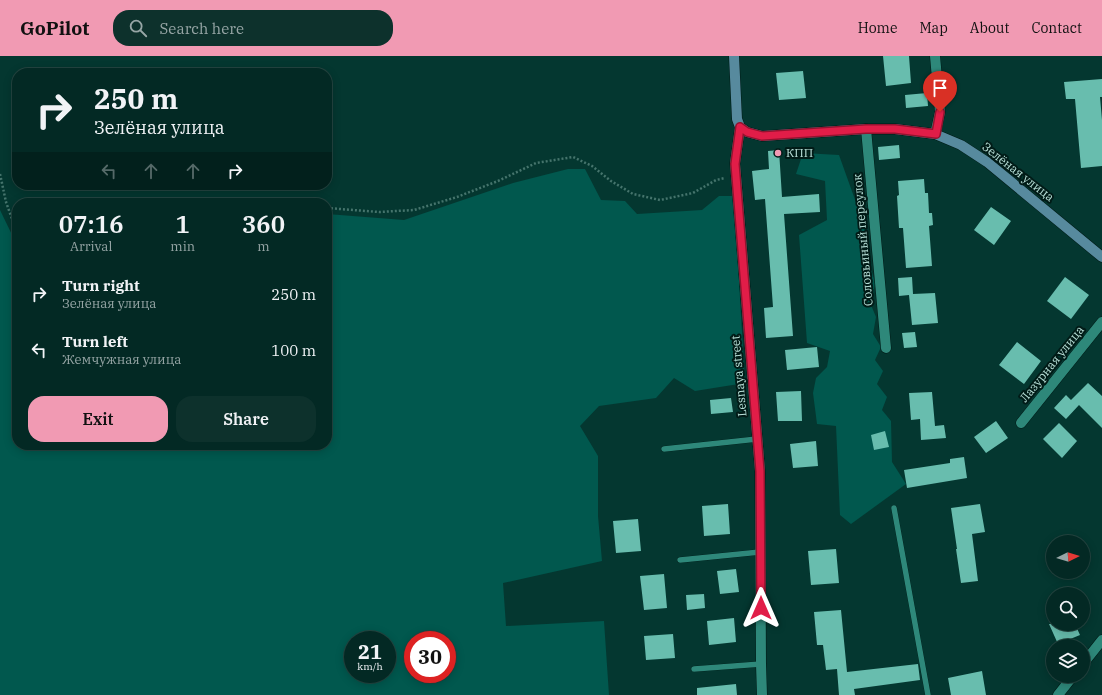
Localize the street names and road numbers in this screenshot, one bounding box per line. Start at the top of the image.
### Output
street label: Зелёная улица [979,139,1058,205]
street label: Соловьиный переулок [849,173,876,307]
street label: Лазурная улица [1016,322,1087,405]
street label: Lesnaya street [727,335,750,417]

